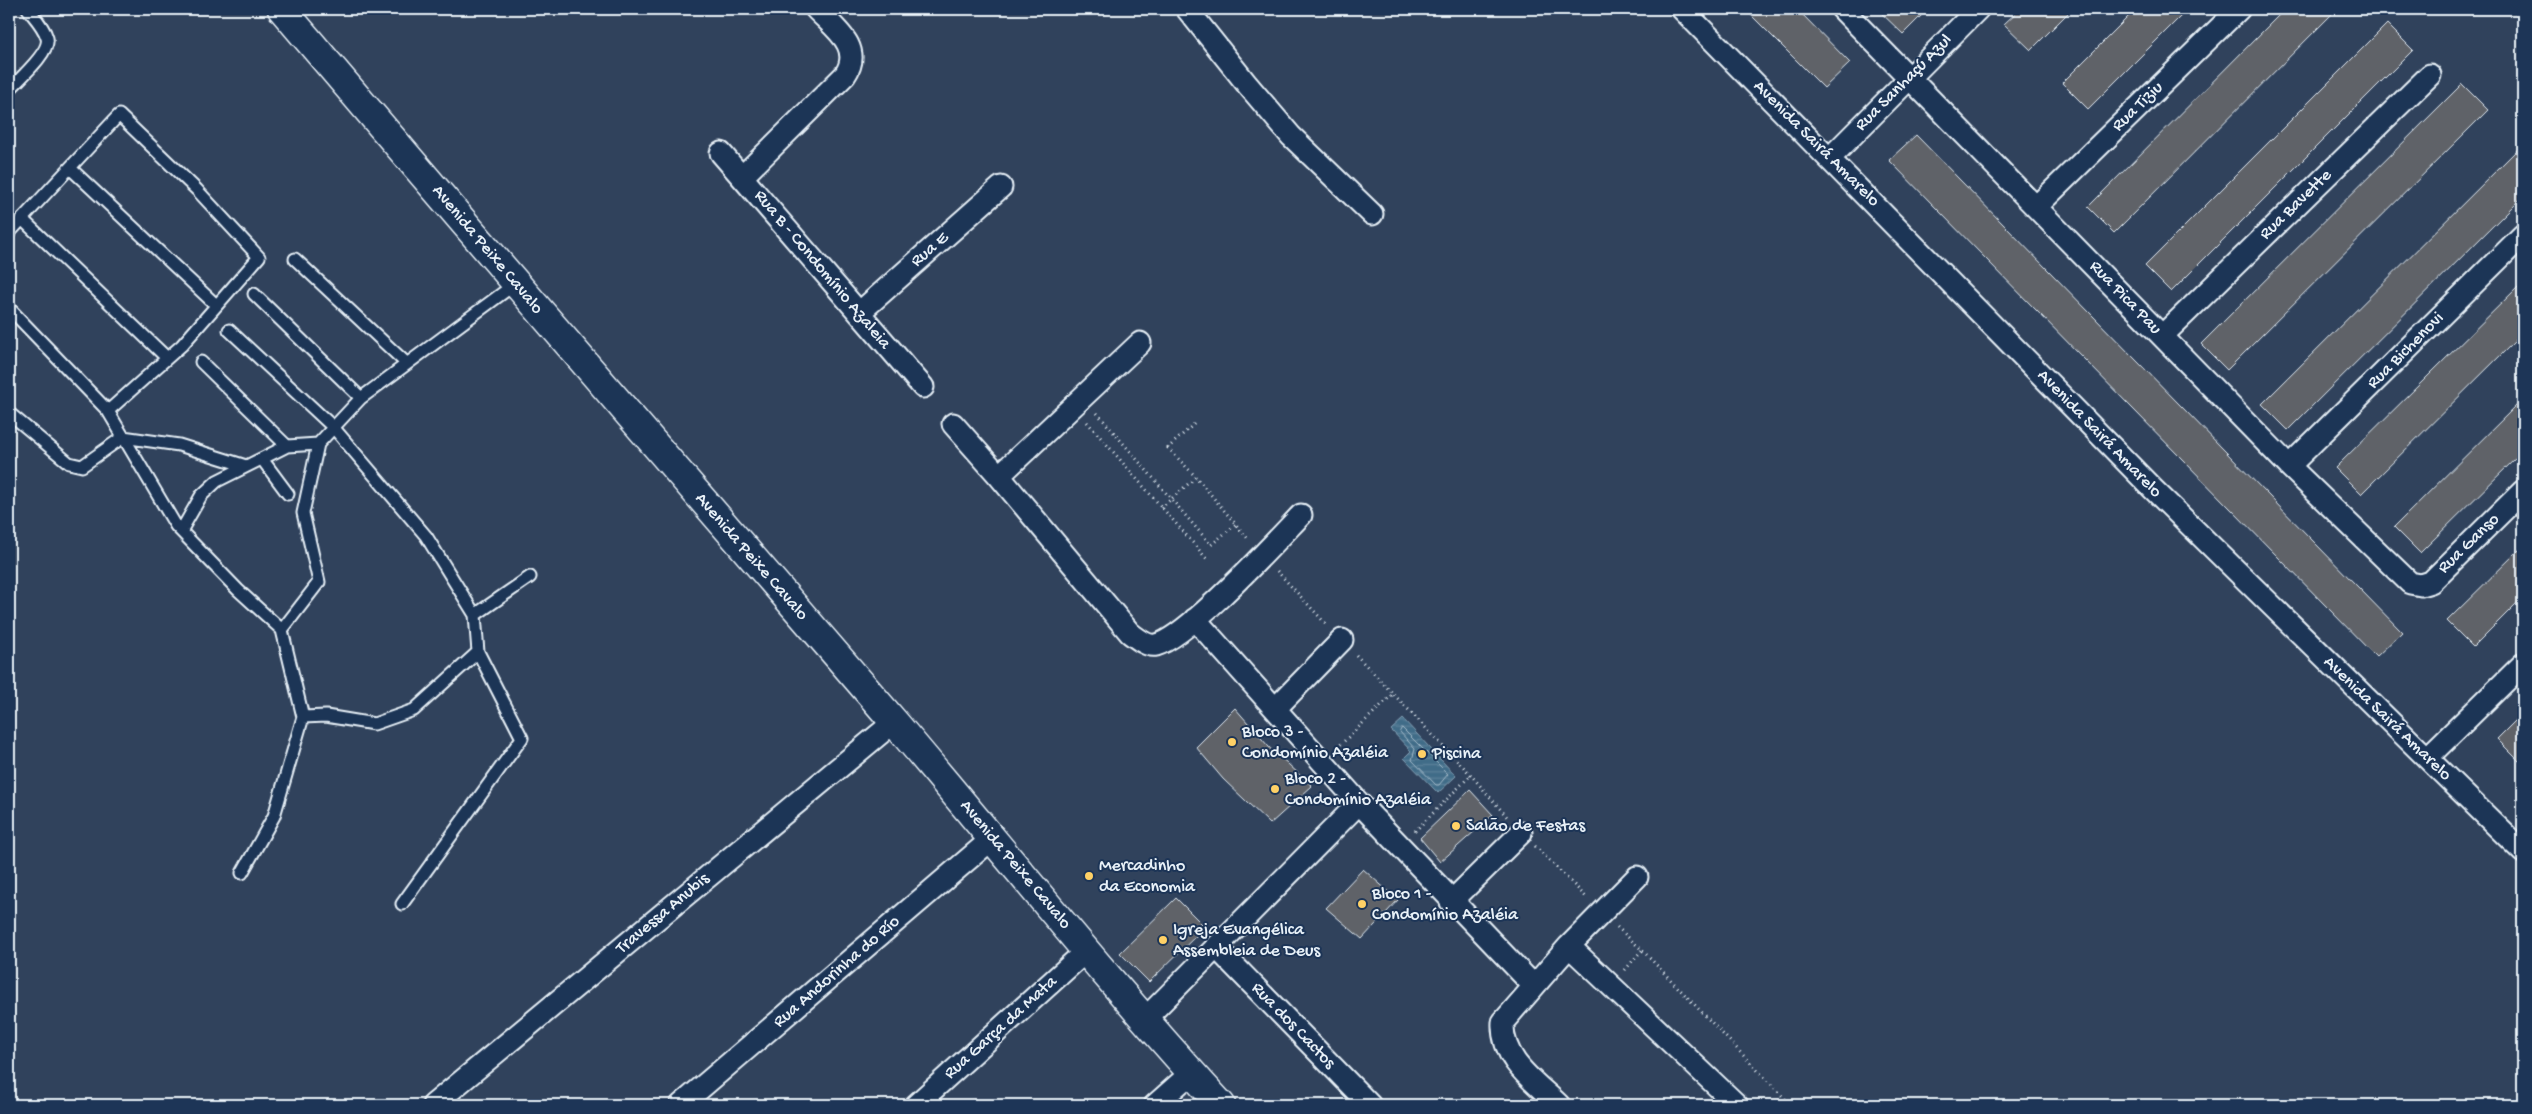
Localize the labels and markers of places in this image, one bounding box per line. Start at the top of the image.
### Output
place label: Bloco 3 - Condomínio Azaléia [1241,722,1389,764]
marker: Bloco 3 - Condomínio Azaléia [1226,736,1238,748]
place label: Piscina [1431,744,1482,765]
marker: Piscina [1416,748,1428,760]
place label: Bloco 2 - Condomínio Azaléia [1284,769,1432,811]
marker: Bloco 2 - Condomínio Azaléia [1269,783,1281,795]
place label: Salão de Festas [1466,816,1586,837]
marker: Salão de Festas [1450,820,1462,832]
place label: Mercadinho da Economia [1099,856,1196,898]
marker: Mercadinho da Economia [1083,870,1095,882]
place label: Bloco 1 - Condomínio Azaléia [1371,884,1519,926]
marker: Bloco 1 - Condomínio Azaléia [1356,898,1368,910]
place label: Igreja Evangélica Assembleia de Deus [1173,920,1321,962]
marker: Igreja Evangélica Assembleia de Deus [1157,934,1169,946]

